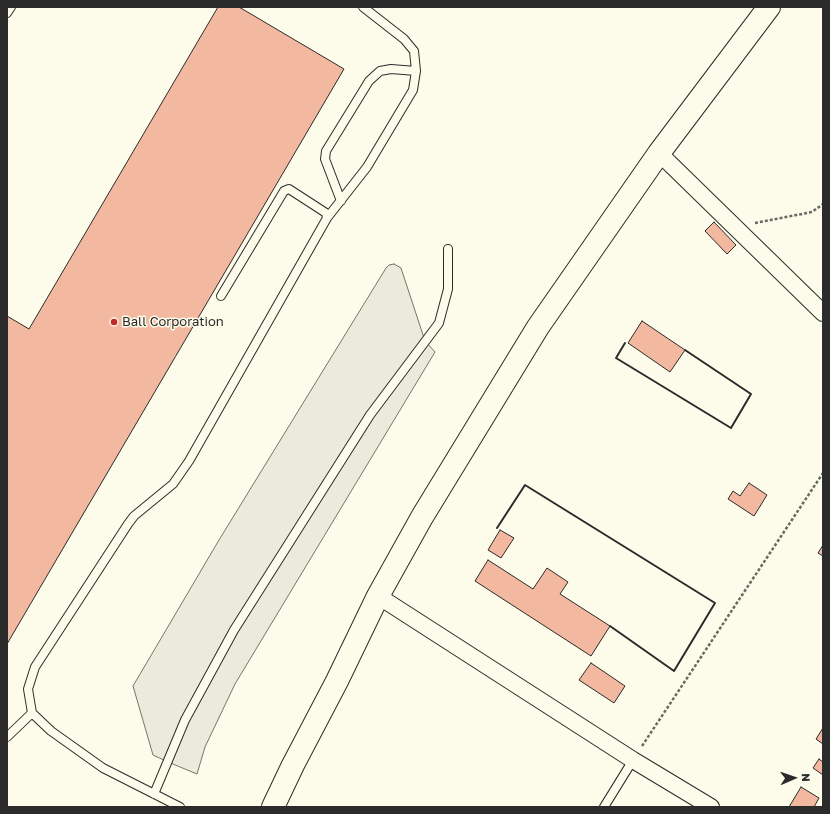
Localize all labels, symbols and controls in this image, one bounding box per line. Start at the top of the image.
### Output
place label: Ball Corporation [122,314,224,330]
marker: Ball Corporation [109,317,119,327]
north arrow [774,758,814,798]
text: N [800,773,813,782]

